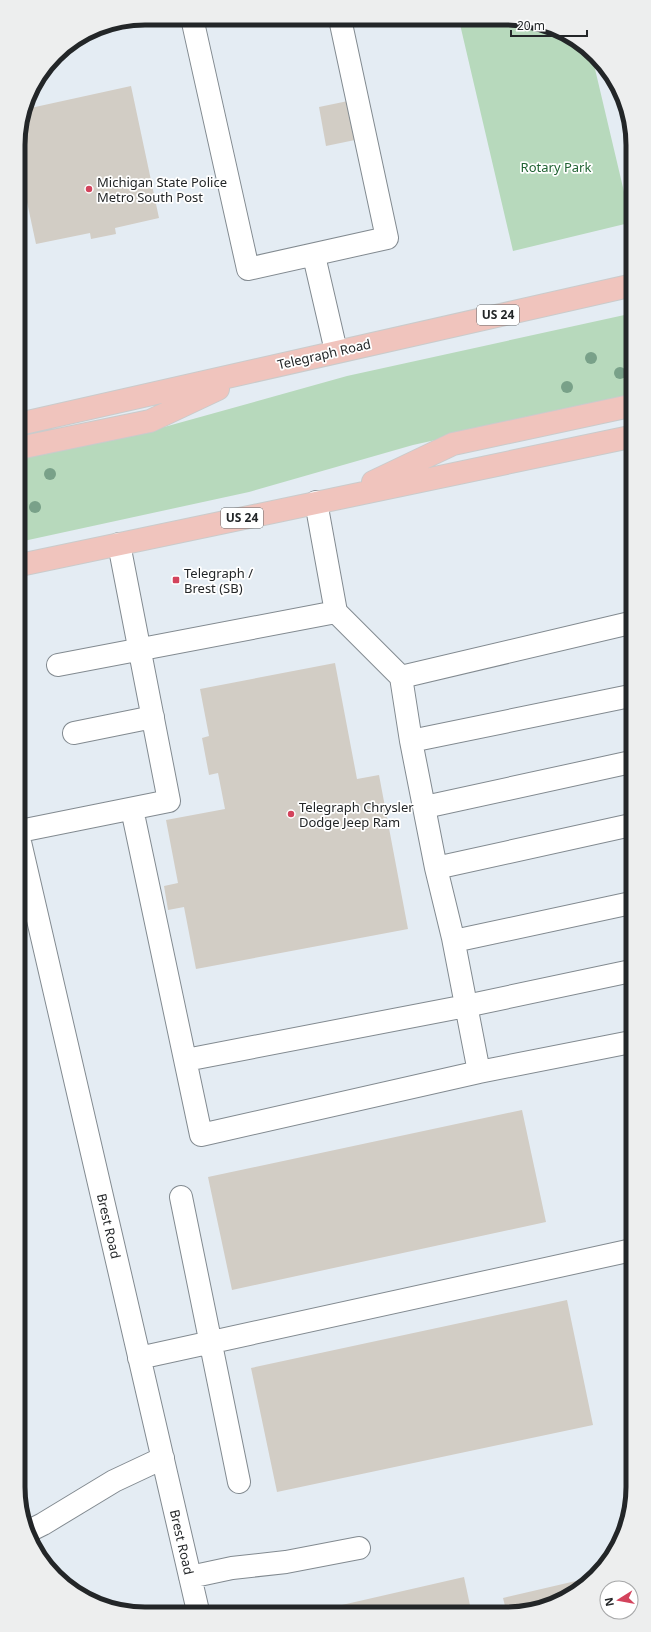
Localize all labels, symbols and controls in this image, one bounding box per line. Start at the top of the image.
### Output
scale bar [511,12,587,38]
text: 20 m [517,17,545,34]
park label: Rotary Park [521,158,591,176]
place label: Michigan State Police Metro South Post [97,173,227,206]
marker: Michigan State Police Metro South Post [84,184,94,194]
road number: US 24 [477,305,519,325]
street label: Telegraph Road [276,335,372,373]
road number: US 24 [221,508,263,528]
place label: Telegraph / Brest (SB) [184,564,253,597]
marker: Telegraph / Brest (SB) [171,575,181,585]
place label: Telegraph Chrysler Dodge Jeep Ram [299,798,414,831]
marker: Telegraph Chrysler Dodge Jeep Ram [286,809,296,819]
street label: Brest Road [93,1192,125,1260]
street label: Brest Road [166,1508,198,1576]
north arrow [599,1580,639,1620]
text: N [600,1596,617,1608]

